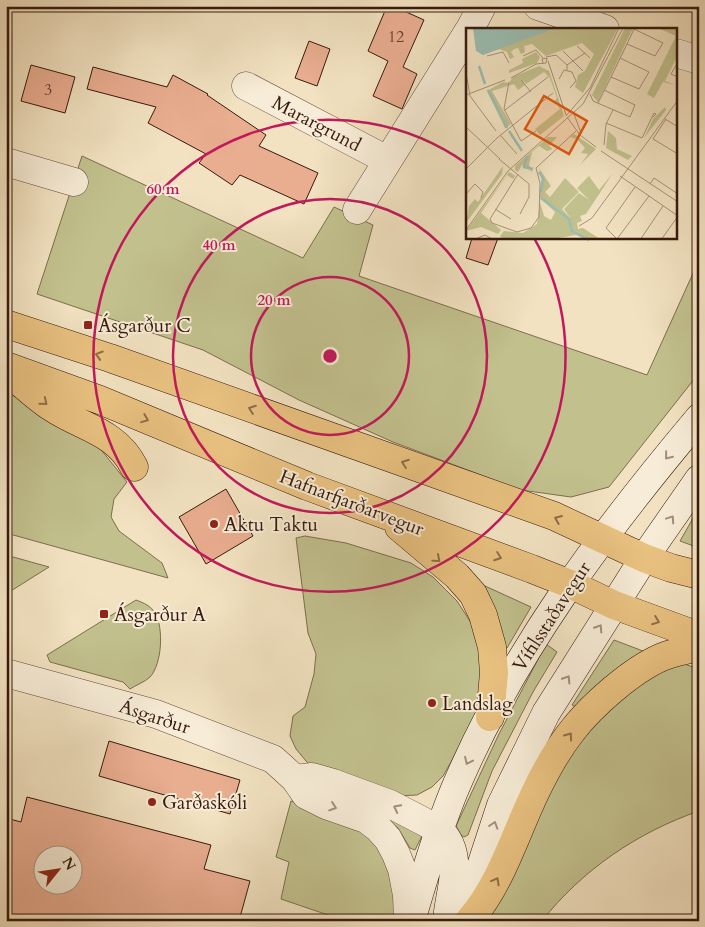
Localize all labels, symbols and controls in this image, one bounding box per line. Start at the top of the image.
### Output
house number: 12 [388,26,404,48]
inset map [466,28,678,239]
house number: 3 [44,79,52,101]
street label: Marargrund [268,90,366,158]
text: 60 m [146,179,180,199]
text: 40 m [202,235,236,255]
text: 20 m [257,290,291,310]
place label: Ásgarður C [98,313,191,339]
marker: Ásgarður C [82,319,94,331]
centre of rings [321,347,339,365]
one-way arrow [95,350,103,360]
one-way arrow [38,396,47,404]
one-way arrow [248,405,257,415]
one-way arrow [140,412,149,423]
one-way arrow [666,450,674,459]
one-way arrow [401,459,410,469]
street label: Hafnarfjarðarvegur [276,463,427,542]
place label: Aktu Taktu [224,512,318,538]
one-way arrow [554,514,563,525]
one-way arrow [665,515,674,524]
marker: Aktu Taktu [208,518,220,530]
one-way arrow [494,551,502,561]
one-way arrow [431,553,440,562]
street label: Vífilsstaðavegur [507,556,597,677]
place label: Ásgarður A [114,602,206,628]
marker: Ásgarður A [98,608,110,620]
one-way arrow [651,615,660,625]
one-way arrow [593,624,603,633]
one-way arrow [560,676,570,685]
place label: Landslag [442,691,513,717]
street label: Ásgarður [116,693,194,741]
marker: Landslag [426,697,438,709]
one-way arrow [563,732,572,742]
one-way arrow [464,756,475,765]
place label: Garðaskóli [162,790,247,816]
marker: Garðaskóli [146,796,158,808]
one-way arrow [328,801,336,811]
one-way arrow [393,804,402,814]
one-way arrow [489,821,499,829]
north arrow [32,844,82,894]
text: N [58,854,80,874]
one-way arrow [490,877,500,886]

